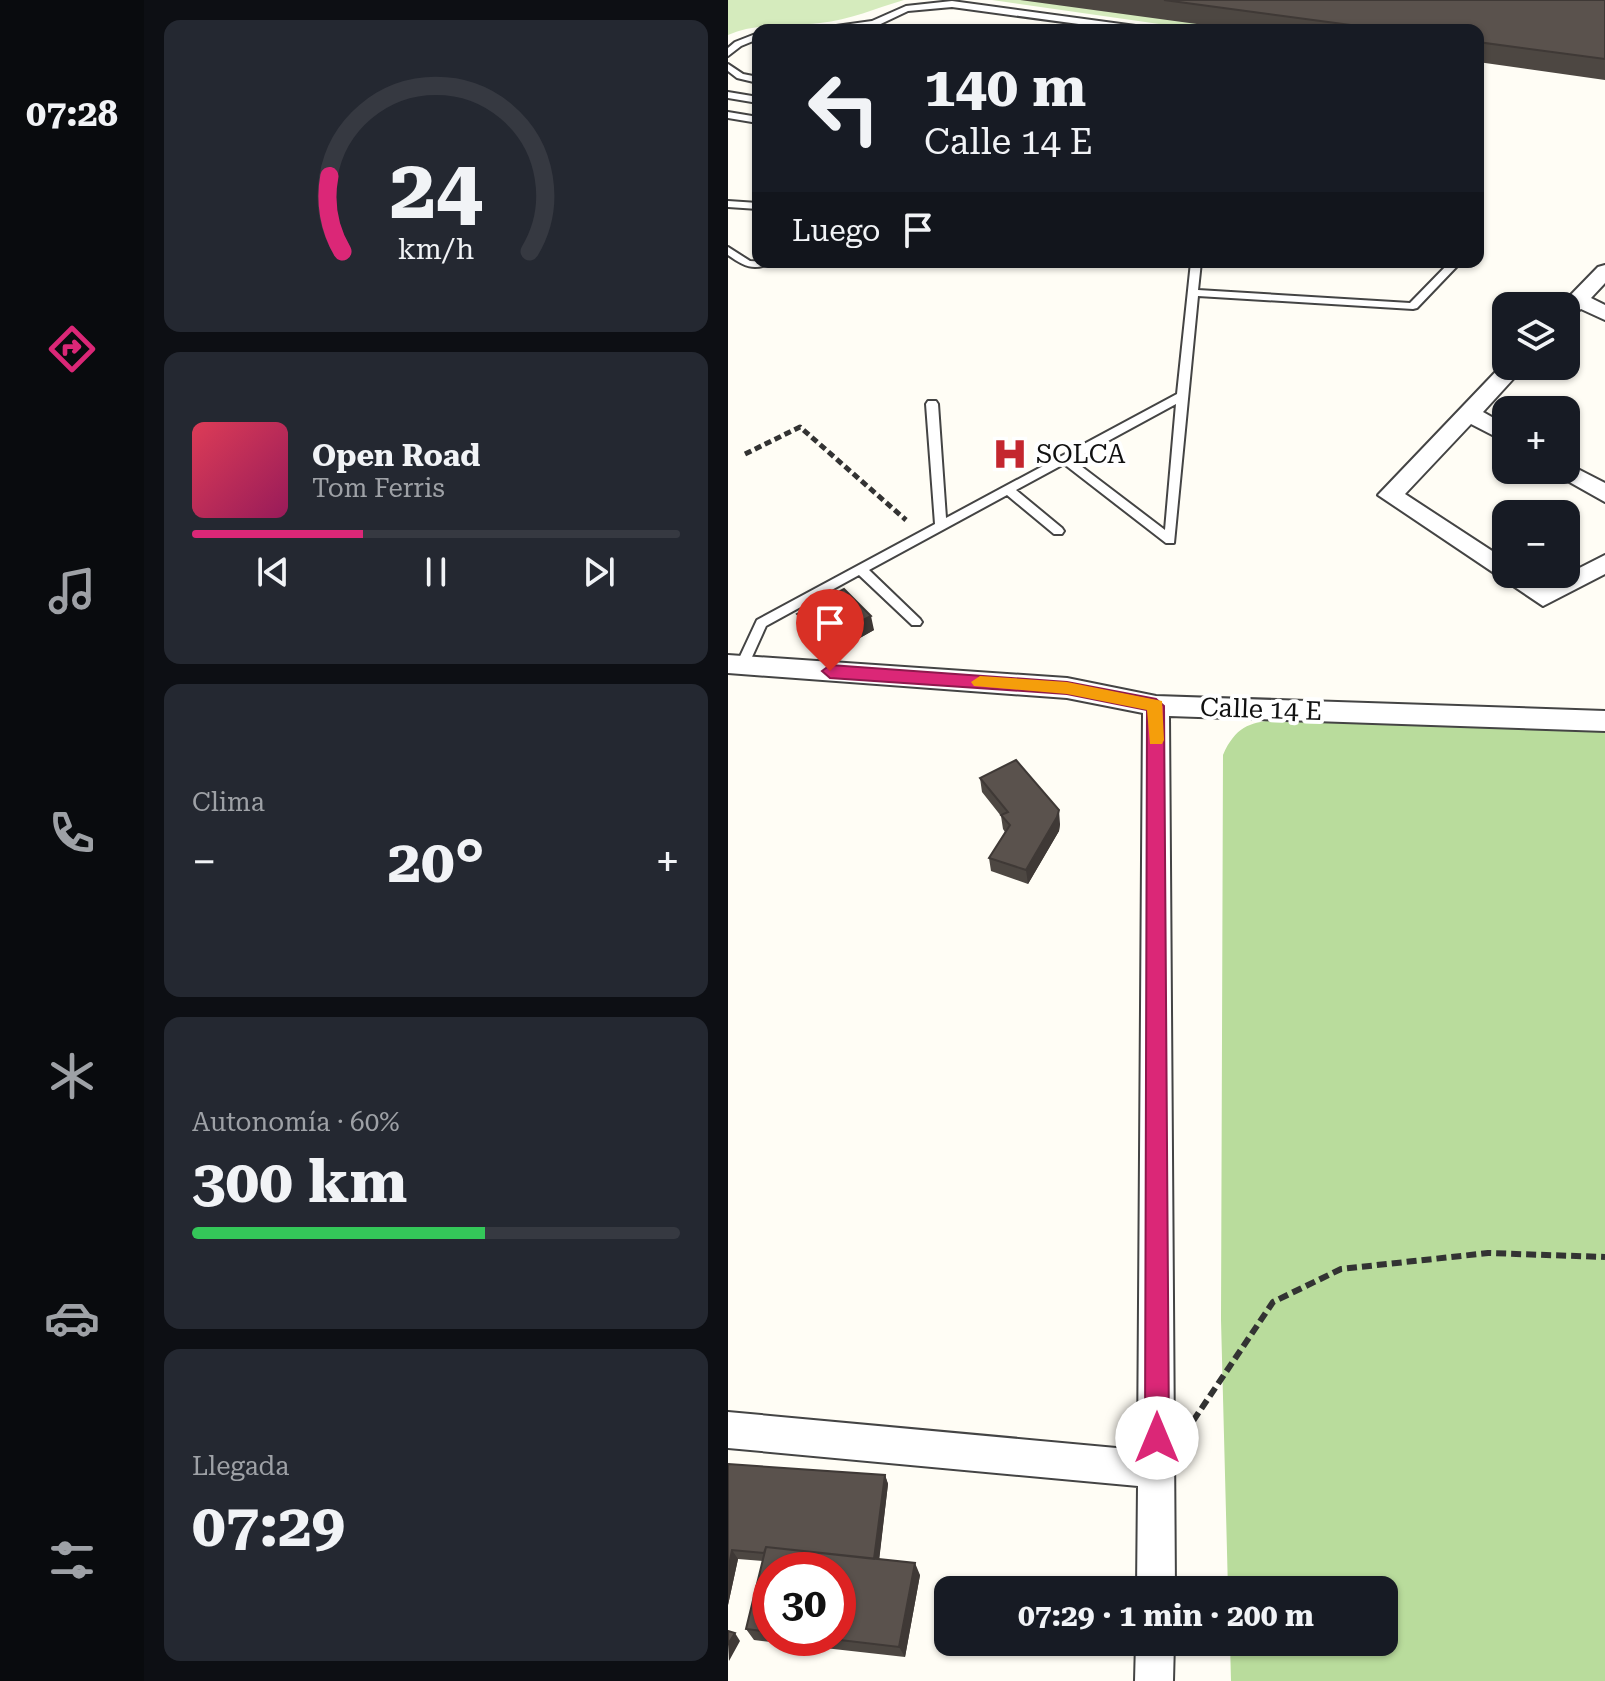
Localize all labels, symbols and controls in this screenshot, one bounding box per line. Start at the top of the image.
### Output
text: 140 m [924,54,1086,120]
icon: left [792,56,896,160]
text: 07:28 [26,93,118,135]
text: Calle 14 E [924,121,1093,163]
text: 24 [389,141,483,238]
icon: arrive [896,208,940,252]
text: Luego [792,213,880,248]
text: km/h [398,232,474,266]
map controls [1492,292,1580,588]
button: layers [1492,292,1580,380]
icon: directions [44,321,100,377]
button: + [1492,396,1580,484]
hospital icon: SOLCA [991,435,1029,473]
text: Open Road [312,438,480,473]
place label: SOLCA [1036,439,1126,469]
text: Tom Ferris [312,473,445,503]
button: − [1492,500,1580,588]
icon: previous [251,550,295,594]
icon: pause [414,550,458,594]
icon: next [577,550,621,594]
icon: music [44,563,100,619]
pin [796,589,864,671]
icon: arrive [808,601,852,645]
street label: Calle 14 E [1199,692,1323,726]
text: Clima [192,787,265,817]
icon: phone [44,805,100,861]
text: 20° [387,826,485,897]
text: − [192,836,217,888]
text: + [655,836,680,888]
icon: climate [44,1048,100,1104]
text: Autonomía · 60% [192,1107,399,1137]
text: 300 km [192,1146,407,1217]
icon: car [44,1290,100,1346]
position arrow [1115,1396,1199,1480]
text: Llegada [192,1451,289,1481]
text: 07:29 [192,1490,345,1561]
icon: filters [44,1532,100,1588]
speed limit sign: 30 [752,1552,856,1656]
text: 07:29 · 1 min · 200 m [1018,1598,1314,1633]

